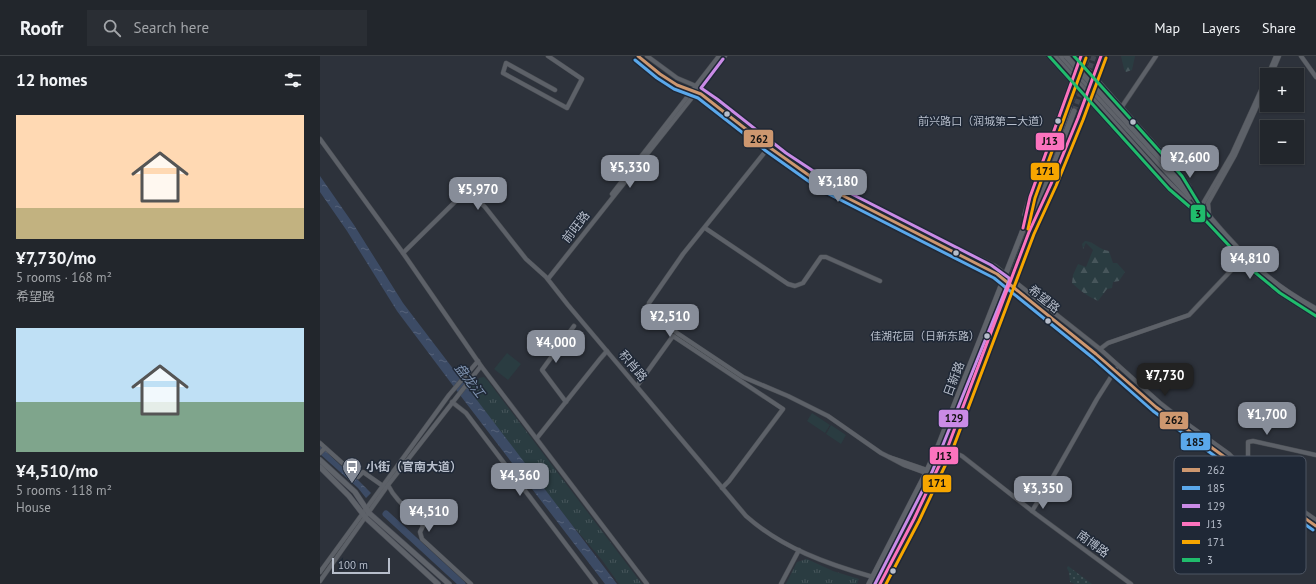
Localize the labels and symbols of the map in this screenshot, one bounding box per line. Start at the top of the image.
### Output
unlabelled marker [722,109,732,119]
place label: 前兴路口（润城第二大道） [918,114,1050,128]
marker: 前兴路口（润城第二大道） [1053,116,1063,126]
unlabelled marker [1128,117,1138,127]
line badge: 262 [743,129,774,148]
text: 262 [750,132,768,146]
line badge: J13 [1035,132,1065,151]
text: J13 [1041,134,1058,148]
pin: ¥2,600 [1157,145,1223,179]
pin: ¥5,330 [597,155,663,189]
line badge: 171 [1030,162,1060,181]
text: 171 [1036,164,1054,178]
pin: ¥3,180 [805,169,871,203]
pin: ¥5,970 [445,177,511,211]
line badge: 3 [1190,204,1206,223]
text: 3 [1195,207,1201,221]
street label: 前旺路 [559,208,593,245]
pin: ¥4,810 [1217,246,1283,280]
unlabelled marker [951,248,961,258]
street label: 希望路 [1026,281,1063,316]
pin: ¥2,510 [637,304,703,338]
unlabelled marker [1043,316,1053,326]
place label: 佳湖花园（日新东路） [870,329,980,343]
pin: ¥4,000 [523,330,589,364]
marker: 佳湖花园（日新东路） [982,331,992,341]
street label: 积肖路 [616,347,651,384]
street label: 日新路 [940,359,967,398]
water label: 盘龙江 [451,360,490,402]
pin: ¥7,730 [1132,363,1198,397]
pin: ¥1,700 [1234,402,1300,436]
line badge: 129 [938,409,969,428]
text: 129 [945,411,963,425]
line badge: 262 [1159,411,1189,430]
text: 262 [1165,413,1183,427]
line badge: 185 [1180,432,1211,451]
text: 185 [1186,435,1204,449]
line badge: J13 [929,446,959,465]
text: J13 [935,449,952,463]
bus stop icon: 小街（官南大道） [341,456,363,484]
legend [1174,456,1306,574]
place label: 小街（官南大道） [366,459,462,474]
pin: ¥4,360 [487,463,553,497]
text: 262 [1207,463,1225,477]
line badge: 171 [922,474,952,493]
text: 171 [928,476,946,490]
pin: ¥3,350 [1010,476,1076,510]
text: 185 [1207,481,1225,495]
pin: ¥4,510 [396,499,462,533]
text: 129 [1207,499,1225,513]
text: J13 [1206,517,1222,531]
street label: 南博路 [1074,527,1112,560]
text: 171 [1207,535,1225,549]
text: 3 [1207,553,1213,567]
scale bar [332,556,390,575]
unlabelled marker [888,566,898,576]

